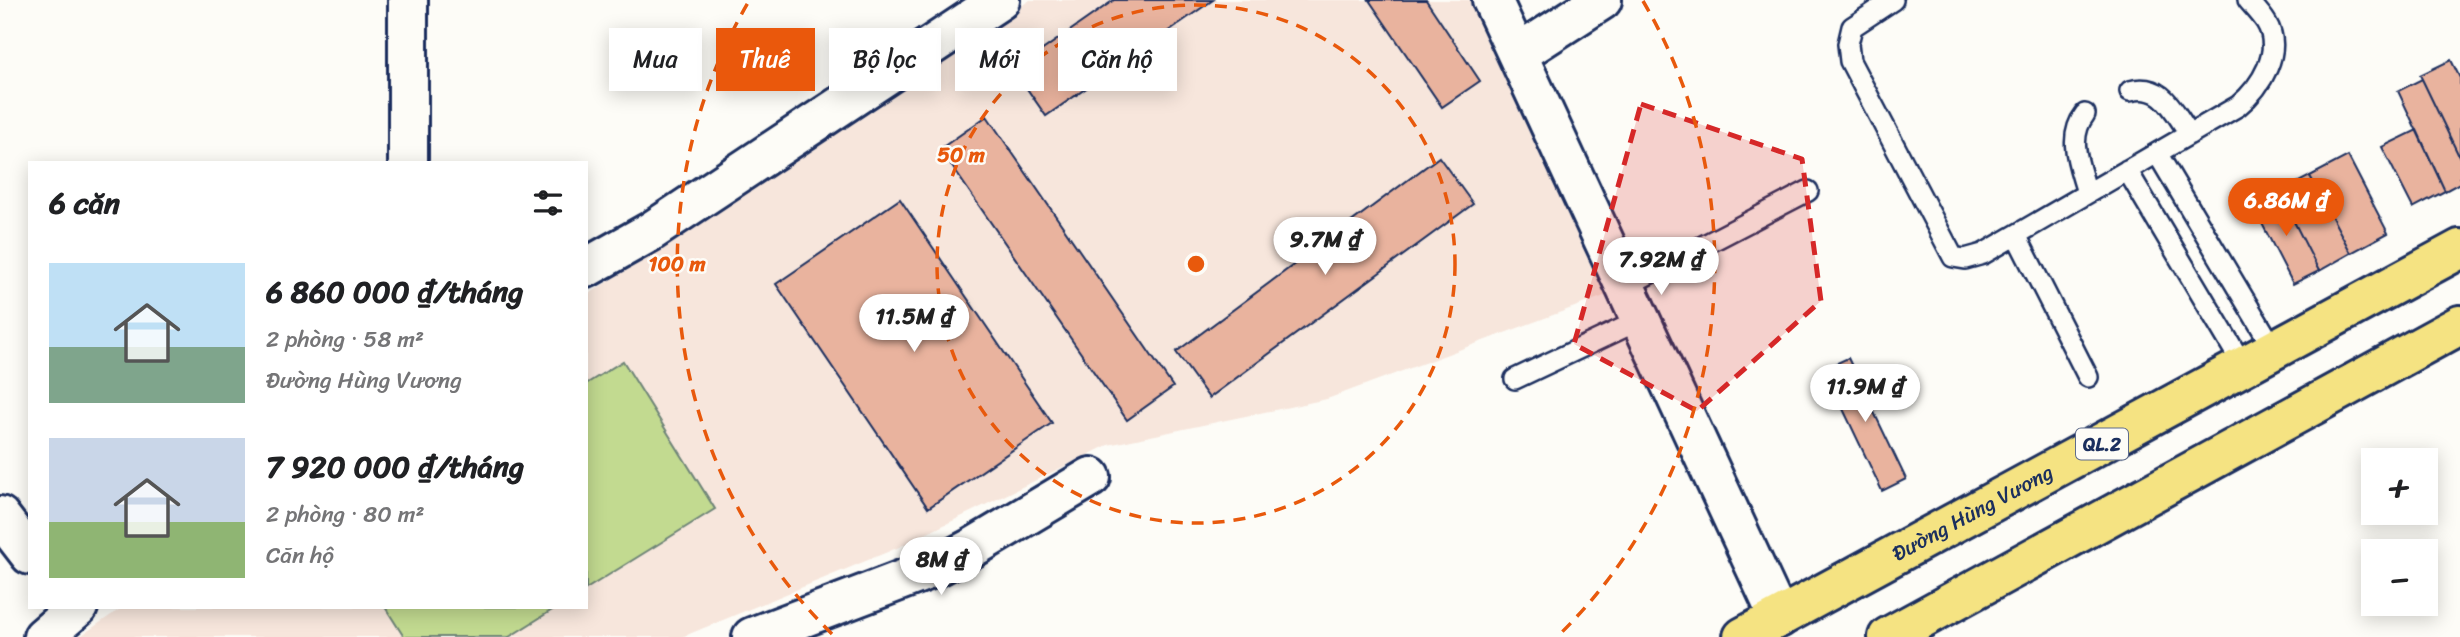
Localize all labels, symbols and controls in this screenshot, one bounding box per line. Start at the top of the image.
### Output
chip: Mua [609,28,702,91]
chip: Thuê [716,28,815,91]
chip: Bộ lọc [829,28,941,91]
chip: Mới [955,28,1044,91]
chip: Căn hộ [1058,28,1177,91]
text: 50 m [937,136,986,174]
text: 6 căn [49,176,120,230]
pin: 6.86M ₫ [2221,178,2351,238]
text: 6.86M ₫ [2244,180,2328,221]
icon: filters [529,184,567,222]
pin: 9.7M ₫ [1268,218,1382,277]
text: 9.7M ₫ [1289,219,1361,260]
pin: 7.92M ₫ [1596,238,1726,297]
text: 7.92M ₫ [1619,239,1703,280]
text: 100 m [648,245,706,283]
centre of rings [1184,252,1208,276]
text: 6 860 000 ₫/tháng [266,265,523,319]
icon: home [105,291,189,375]
pin: 11.5M ₫ [849,294,979,354]
text: 11.5M ₫ [875,296,953,337]
text: 2 phòng · 58 m² [266,319,424,360]
text: Đường Hùng Vương [266,360,462,401]
pin: 11.9M ₫ [1800,364,1930,424]
text: 11.9M ₫ [1826,366,1904,407]
road number: QL.2 [2076,428,2128,460]
text: 7 920 000 ₫/tháng [266,440,524,494]
map controls [2361,448,2438,616]
button: + [2361,448,2438,525]
street label: Đường Hùng Vương [1885,453,2061,572]
icon: home [105,466,189,550]
text: 2 phòng · 80 m² [266,494,424,535]
text: Căn hộ [266,535,334,576]
pin: 8M ₫ [900,538,982,597]
text: 8M ₫ [916,539,966,580]
button: − [2361,539,2438,616]

